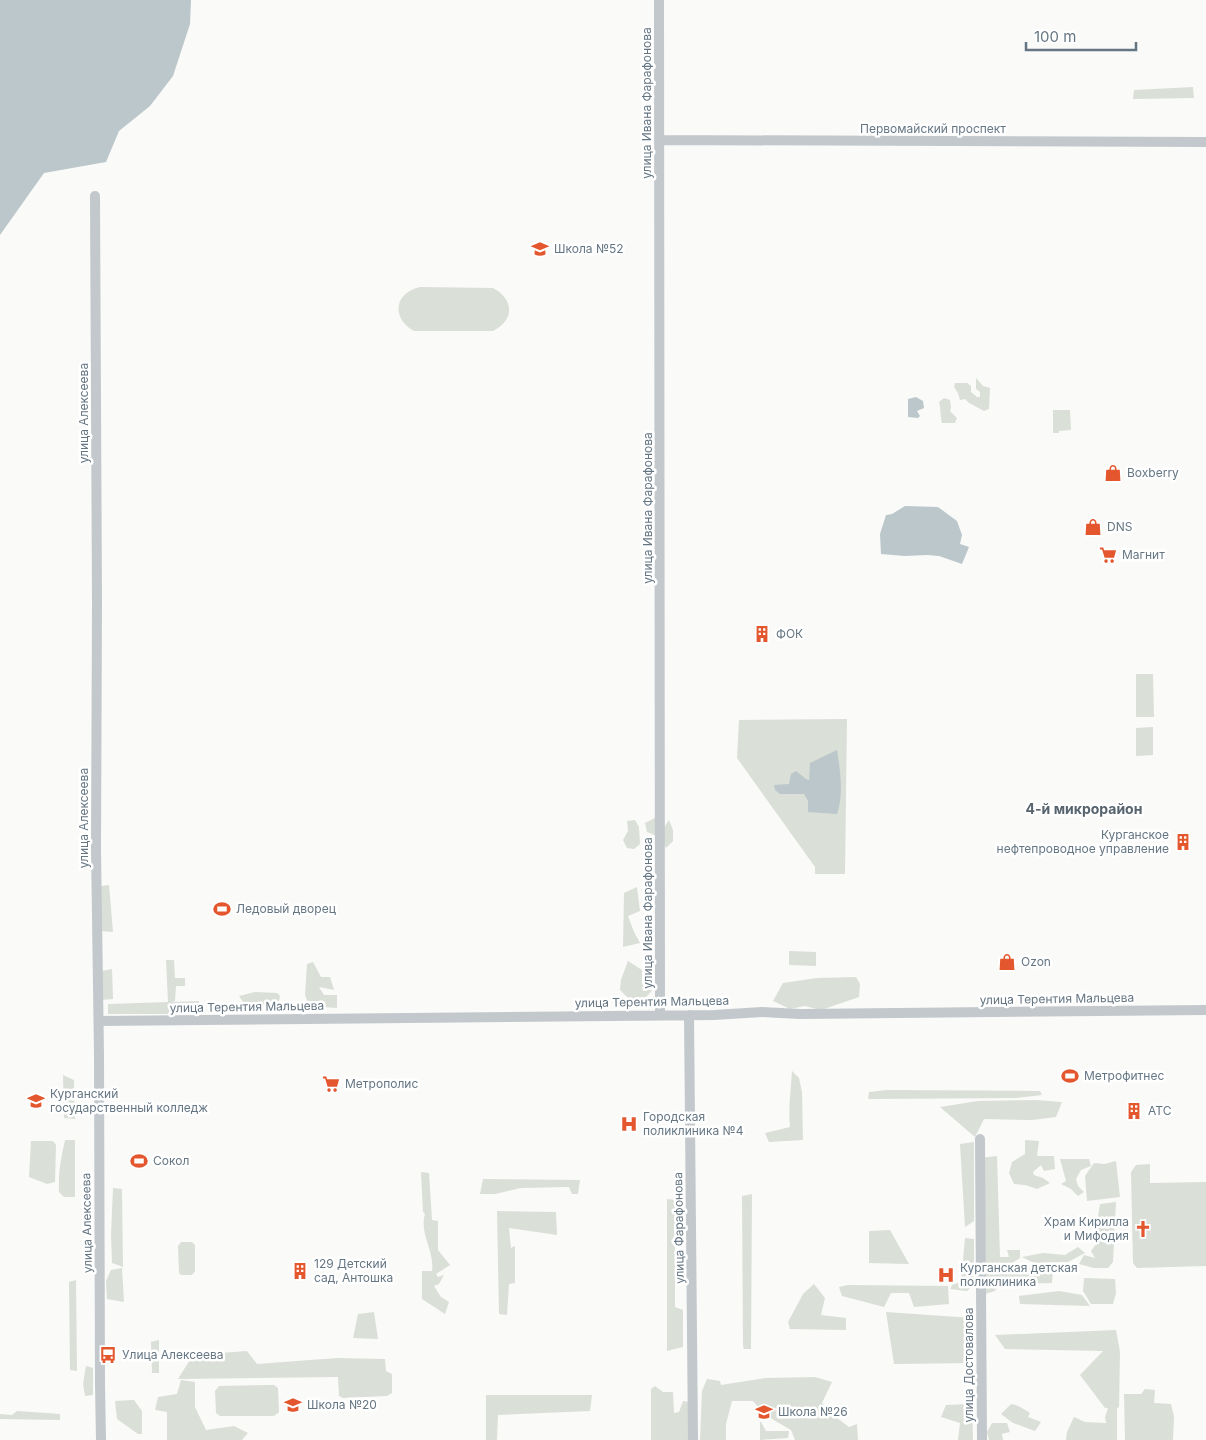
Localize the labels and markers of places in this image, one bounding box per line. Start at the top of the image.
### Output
school or university icon: Школа №52 [530,239,550,259]
place label: Школа №52 [554,241,624,256]
shop icon: Boxberry [1103,463,1123,483]
place label: Boxberry [1127,465,1179,480]
shop icon: DNS [1083,517,1103,537]
place label: DNS [1107,519,1133,534]
supermarket icon: Магнит [1098,545,1118,565]
place label: Магнит [1122,547,1165,562]
building icon: ФОК [752,624,772,644]
place label: ФОК [776,626,803,641]
place label: Курганское нефтепроводное управление [997,827,1169,856]
building icon: Курганское нефтепроводное управление [1173,832,1193,852]
sports icon: Ледовый дворец [212,899,232,919]
place label: Ледовый дворец [236,901,336,916]
shop icon: Ozon [997,952,1017,972]
place label: Ozon [1021,954,1051,969]
sports icon: Метрофитнес [1060,1066,1080,1086]
place label: Метрофитнес [1084,1068,1164,1083]
supermarket icon: Метрополис [321,1074,341,1094]
place label: Метрополис [345,1076,418,1091]
place label: Курганский государственный колледж [50,1086,208,1115]
school or university icon: Курганский государственный колледж [26,1091,46,1111]
building icon: АТС [1124,1101,1144,1121]
place label: АТС [1148,1103,1172,1118]
place label: Городская поликлиника №4 [643,1109,744,1138]
hospital icon: Городская поликлиника №4 [619,1114,639,1134]
sports icon: Сокол [129,1151,149,1171]
place label: Сокол [153,1153,189,1168]
place label: Храм Кирилла и Мифодия [1044,1214,1129,1243]
church icon: Храм Кирилла и Мифодия [1133,1219,1153,1239]
place label: 129 Детский сад, Антошка [314,1256,393,1285]
place label: Курганская детская поликлиника [960,1260,1078,1289]
building icon: 129 Детский сад, Антошка [290,1261,310,1281]
hospital icon: Курганская детская поликлиника [936,1265,956,1285]
bus stop icon: Улица Алексеева [98,1345,118,1365]
place label: Улица Алексеева [122,1347,224,1362]
school or university icon: Школа №20 [283,1395,303,1415]
place label: Школа №20 [307,1397,377,1412]
school or university icon: Школа №26 [754,1402,774,1422]
place label: Школа №26 [778,1404,848,1419]

